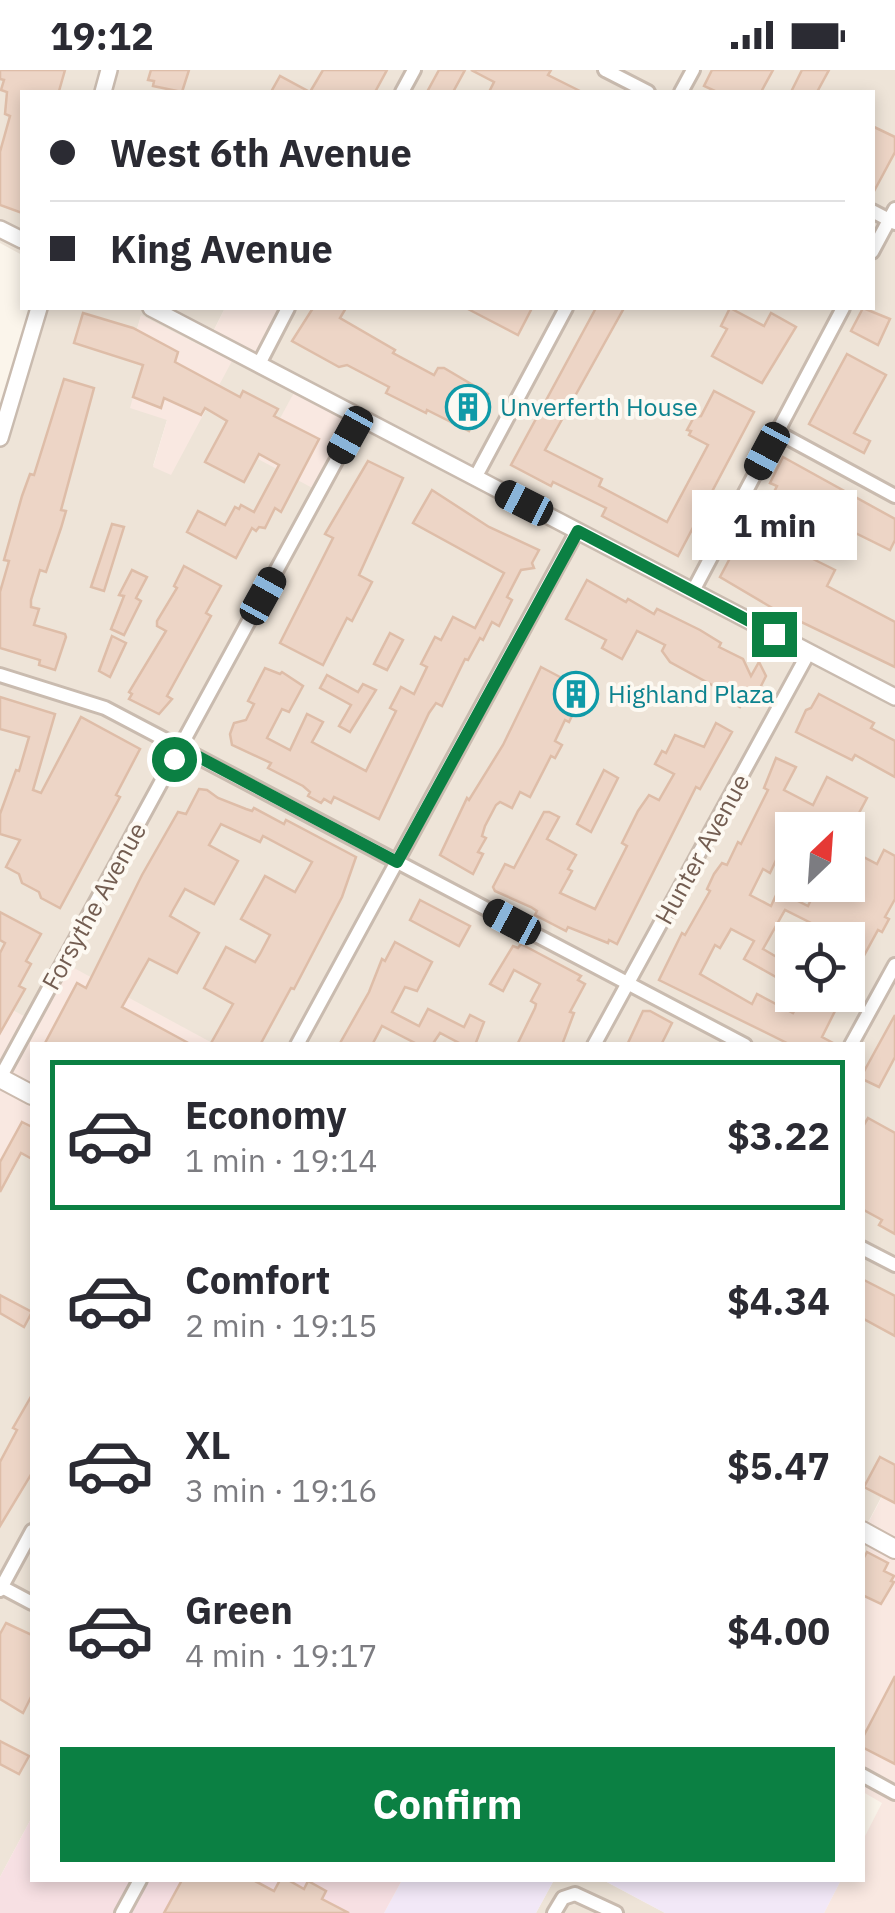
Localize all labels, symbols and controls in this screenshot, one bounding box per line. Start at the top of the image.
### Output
text: 19:12 [50,11,154,60]
text: West 6th Avenue [110,128,412,177]
text: King Avenue [110,224,333,273]
building icon: Unverferth House [445,384,491,430]
place label: Unverferth House [500,390,698,423]
car [322,401,378,469]
car [740,417,794,485]
car [490,476,558,530]
callout: 1 min [692,489,856,559]
text: 1 min [733,504,816,546]
car [235,562,291,630]
route end [752,612,797,657]
building icon: Highland Plaza [553,671,599,717]
place label: Highland Plaza [608,677,774,710]
route start [152,737,197,782]
street label: Hunter Avenue [647,768,756,930]
north arrow [775,812,865,902]
map controls [775,812,865,1012]
street label: Forsythe Avenue [34,816,153,995]
car [478,895,546,949]
button: locate [775,922,865,1012]
icon: car [65,1090,155,1180]
text: Economy [185,1090,347,1139]
text: $3.22 [727,1111,830,1160]
text: 1 min · 19:14 [185,1139,378,1181]
icon: car [65,1255,155,1345]
text: Comfort [185,1255,330,1304]
text: $4.34 [727,1276,830,1325]
text: 2 min · 19:15 [185,1304,378,1346]
icon: car [65,1420,155,1510]
text: XL [185,1420,231,1469]
text: $5.47 [727,1441,830,1490]
text: 3 min · 19:16 [185,1469,378,1511]
icon: car [65,1585,155,1675]
text: Green [185,1585,293,1634]
text: $4.00 [727,1606,830,1655]
text: 4 min · 19:17 [185,1634,378,1676]
button: Confirm [60,1747,835,1862]

